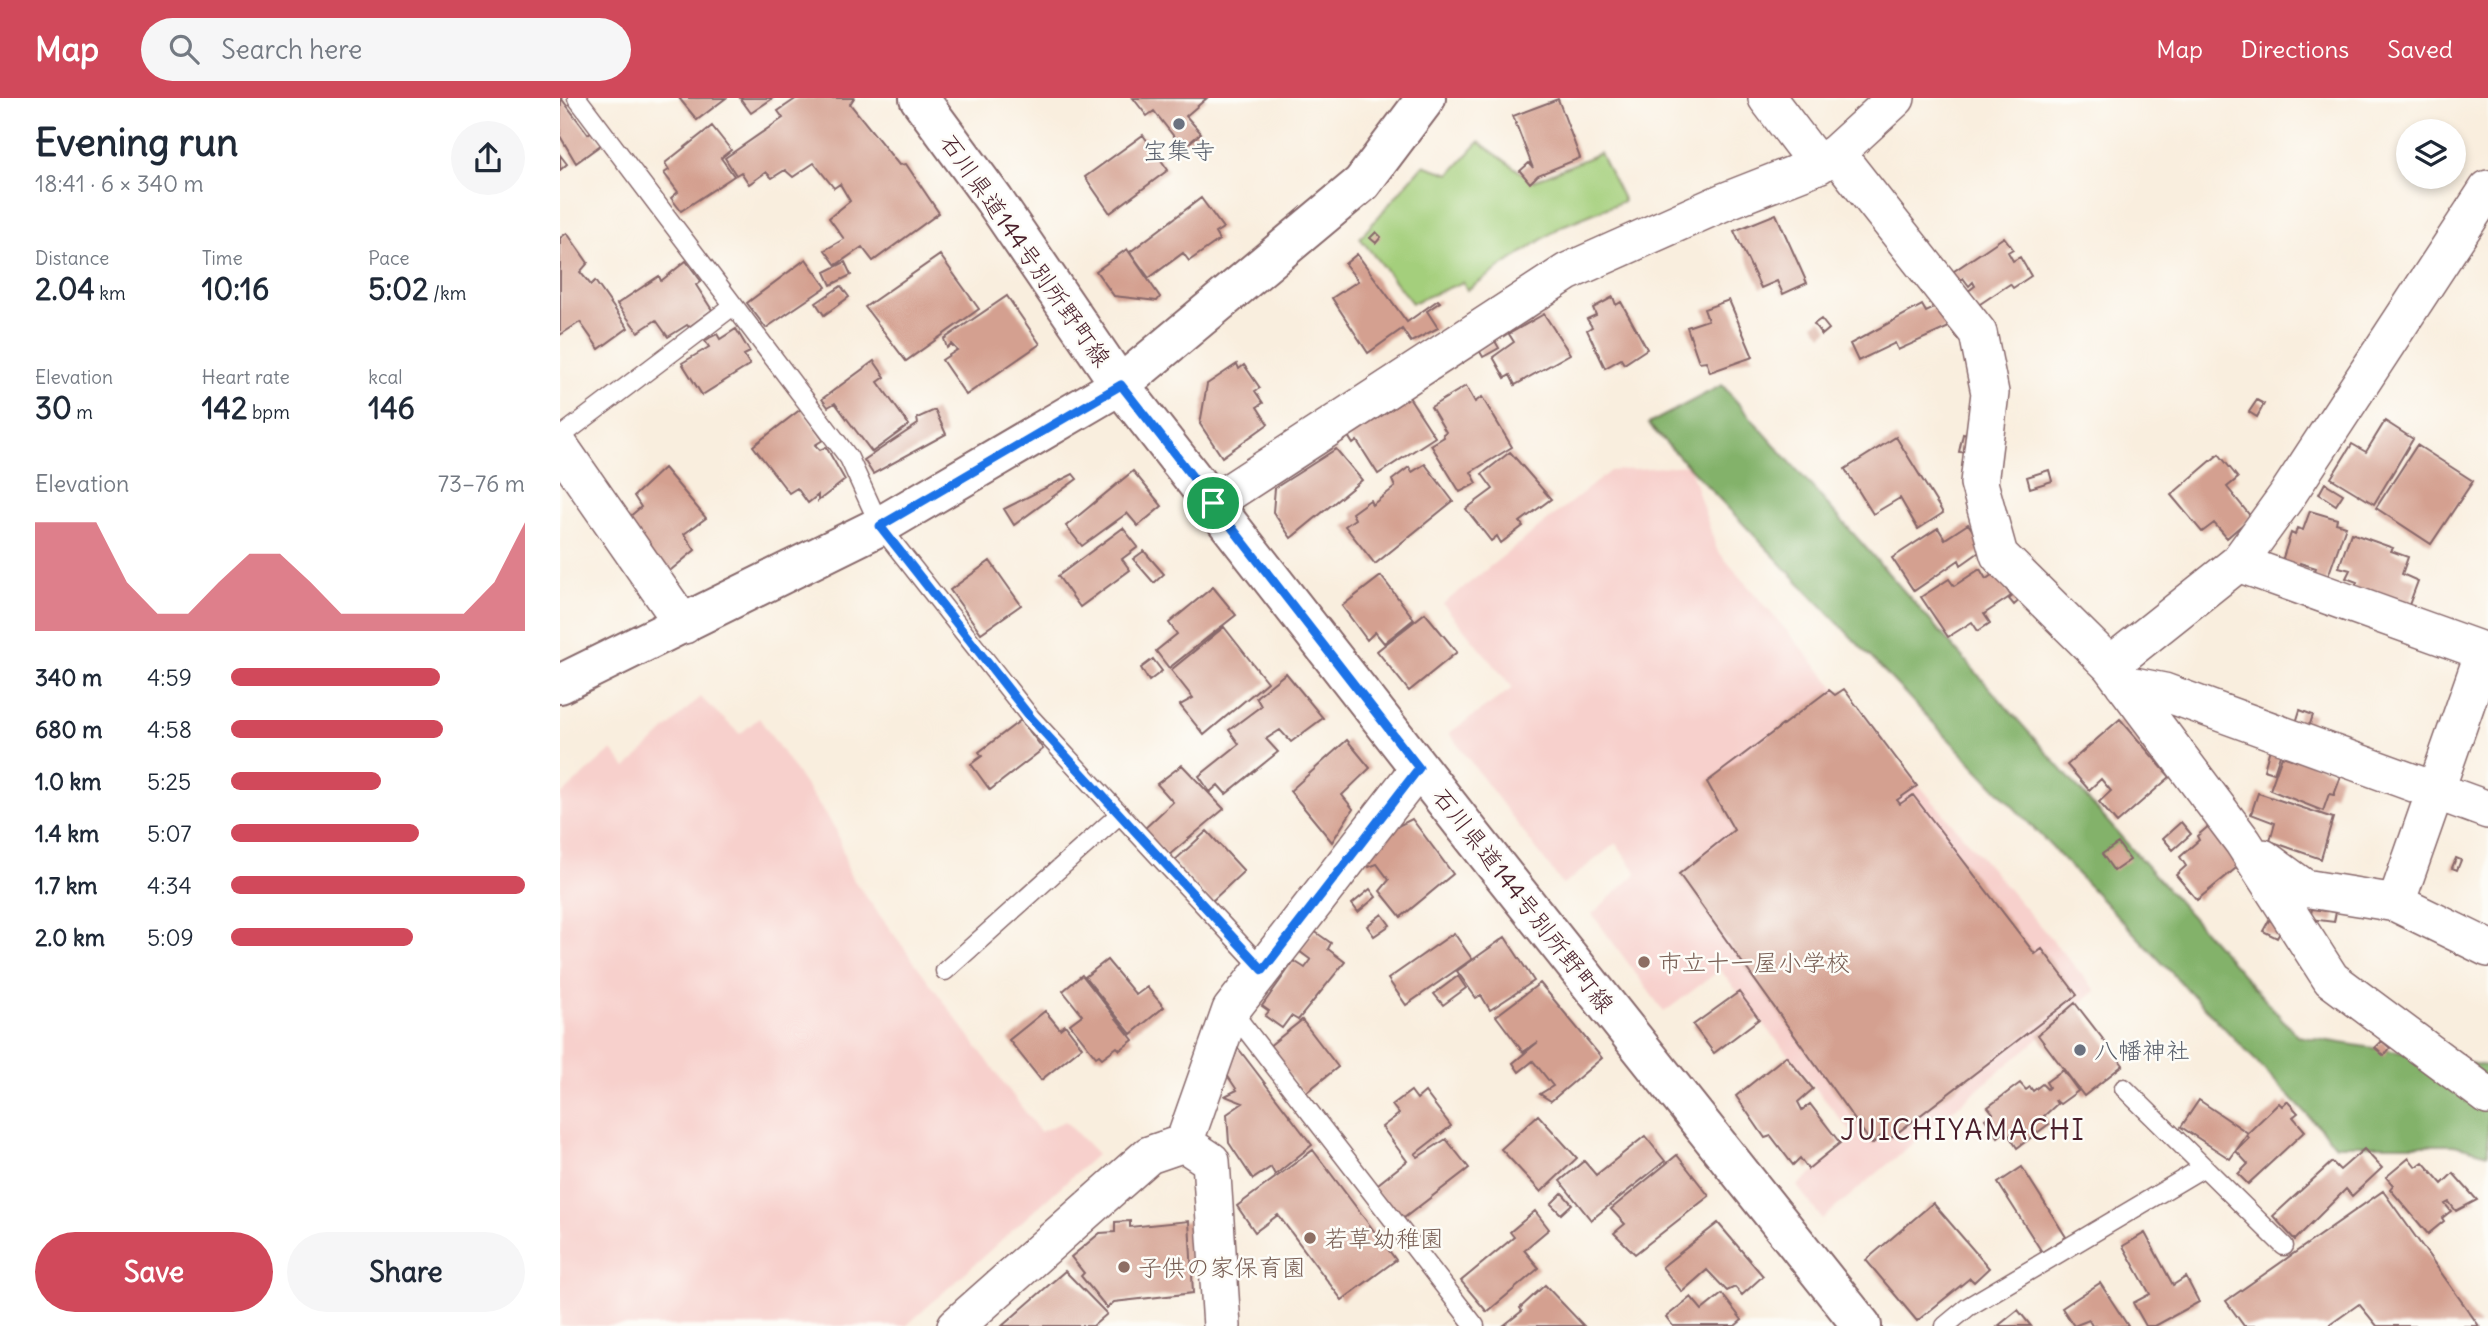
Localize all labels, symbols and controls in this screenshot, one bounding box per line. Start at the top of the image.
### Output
search box [141,18,631,81]
text: Map [35,28,99,70]
icon: search [165,30,203,68]
text: Search here [221,33,362,66]
text: Map [2156,34,2203,64]
text: Directions [2241,34,2349,64]
text: Saved [2387,34,2453,64]
marker: 宝集寺 [1171,116,1187,132]
text: Evening run [35,119,238,166]
map controls [2396,119,2466,189]
button: layers [2396,119,2466,189]
button: share [451,121,525,195]
street label: 石川県道144号別所野町線 [934,128,1118,372]
place label: 宝集寺 [1143,135,1215,165]
text: 18:41 · 6 × 340 m [35,169,204,198]
text: Distance [35,246,109,270]
text: Time [202,246,243,270]
text: Pace [368,246,410,270]
text: 2.04 [35,270,95,308]
text: 10:16 [202,270,269,308]
text: 5:02 [368,270,429,308]
text: km [95,281,126,305]
text: /km [429,281,466,305]
text: Elevation [35,365,113,389]
text: Heart rate [202,365,290,389]
text: kcal [368,365,403,389]
text: 30 [35,389,72,427]
text: 142 [202,389,247,427]
text: 146 [368,389,415,427]
text: m [72,400,93,424]
text: bpm [247,400,290,424]
text: Elevation [35,469,129,498]
text: 73–76 m [438,469,525,498]
pin [1183,473,1243,533]
icon: arrive [1194,484,1232,522]
text: 340 m [35,663,102,692]
text: 4:59 [147,663,192,692]
text: 680 m [35,715,102,744]
text: 4:58 [147,715,192,744]
text: 1.0 km [35,767,101,796]
text: 5:25 [147,767,191,796]
street label: 石川県道144号別所野町線 [1427,782,1621,1018]
text: 1.4 km [35,819,99,848]
text: 5:07 [147,819,192,848]
text: 1.7 km [35,871,98,900]
text: 4:34 [147,871,192,900]
text: 2.0 km [35,923,105,952]
text: 5:09 [147,923,194,952]
place label: 市立十一屋小学校 [1658,947,1850,977]
marker: 市立十一屋小学校 [1636,954,1652,970]
place label: 八幡神社 [2094,1035,2190,1065]
marker: 八幡神社 [2072,1042,2088,1058]
district label: JUICHIYAMACHI [1840,1112,2086,1148]
place label: 若草幼稚園 [1324,1223,1444,1253]
marker: 若草幼稚園 [1302,1230,1318,1246]
button: Save [35,1232,273,1312]
button: Share [287,1232,525,1312]
place label: 子供の家保育園 [1138,1252,1306,1282]
marker: 子供の家保育園 [1116,1259,1132,1275]

